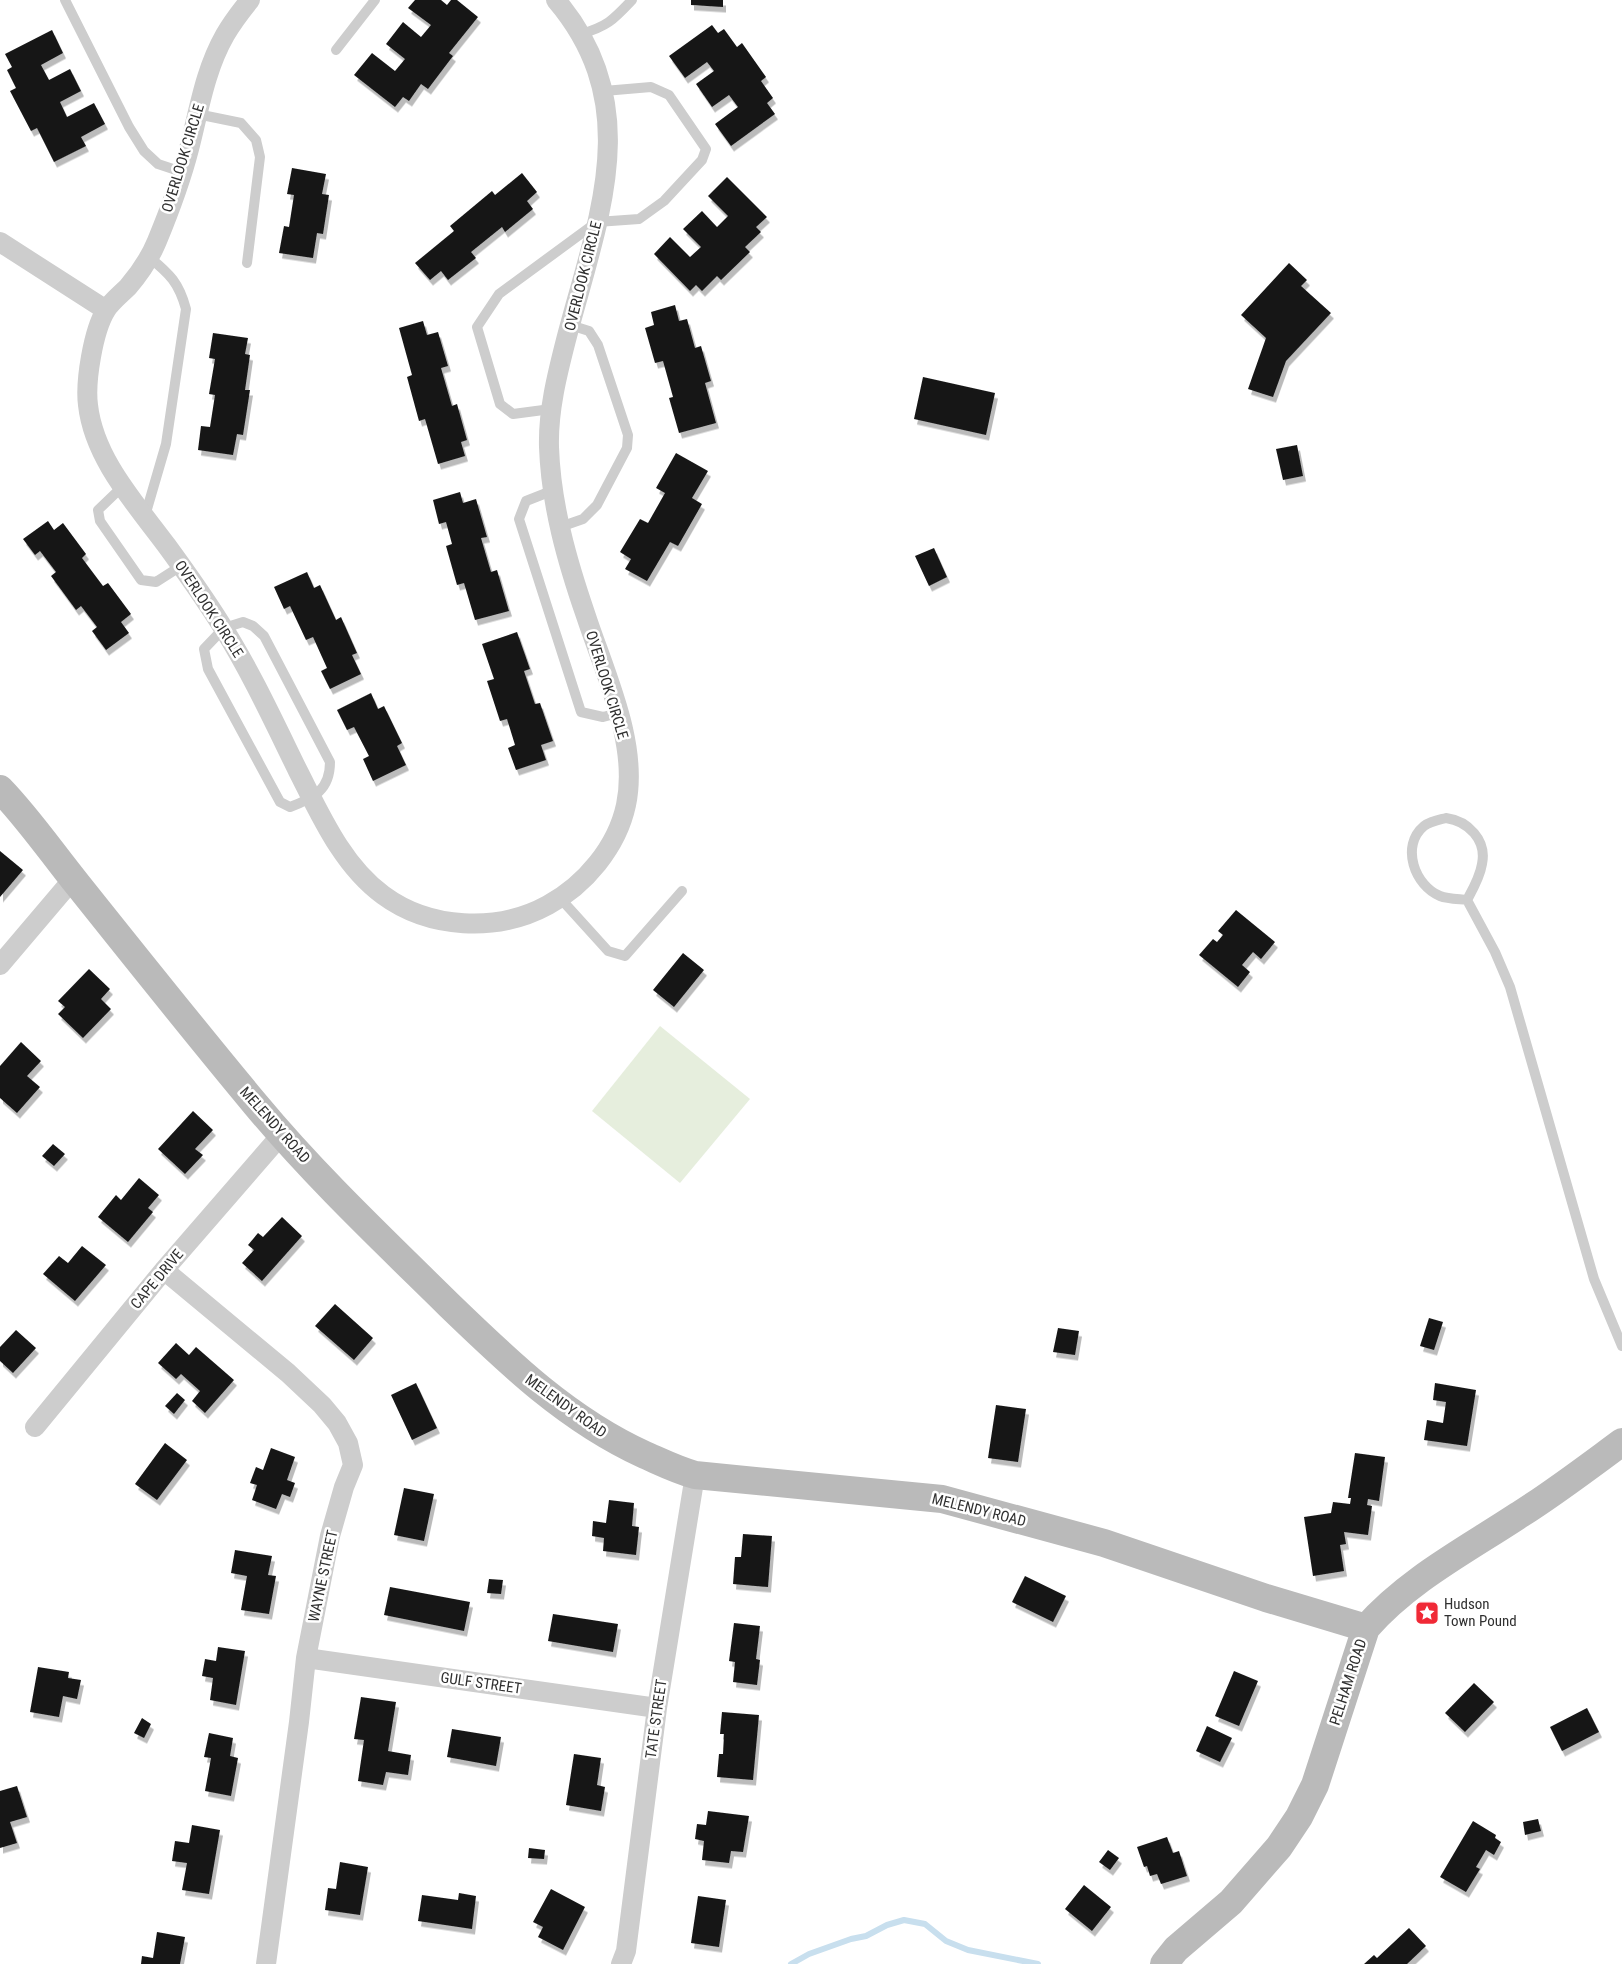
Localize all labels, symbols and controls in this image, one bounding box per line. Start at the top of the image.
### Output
street label: OVERLOOK CIRCLE [158,102,208,214]
street label: OVERLOOK CIRCLE [561,219,605,333]
street label: OVERLOOK CIRCLE [171,557,247,661]
street label: OVERLOOK CIRCLE [582,629,632,741]
street label: MELENDY ROAD [236,1083,314,1167]
street label: CAPE DRIVE [127,1245,187,1313]
street label: MELENDY ROAD [522,1370,610,1442]
street label: MELENDY ROAD [930,1490,1028,1530]
street label: WAYNE STREET [304,1528,342,1624]
place label: Hudson Town Pound [1444,1595,1517,1630]
place icon: Hudson Town Pound [1414,1600,1440,1626]
street label: PELHAM ROAD [1326,1637,1370,1727]
street label: GULF STREET [439,1668,523,1698]
street label: TATE STREET [642,1678,671,1760]

